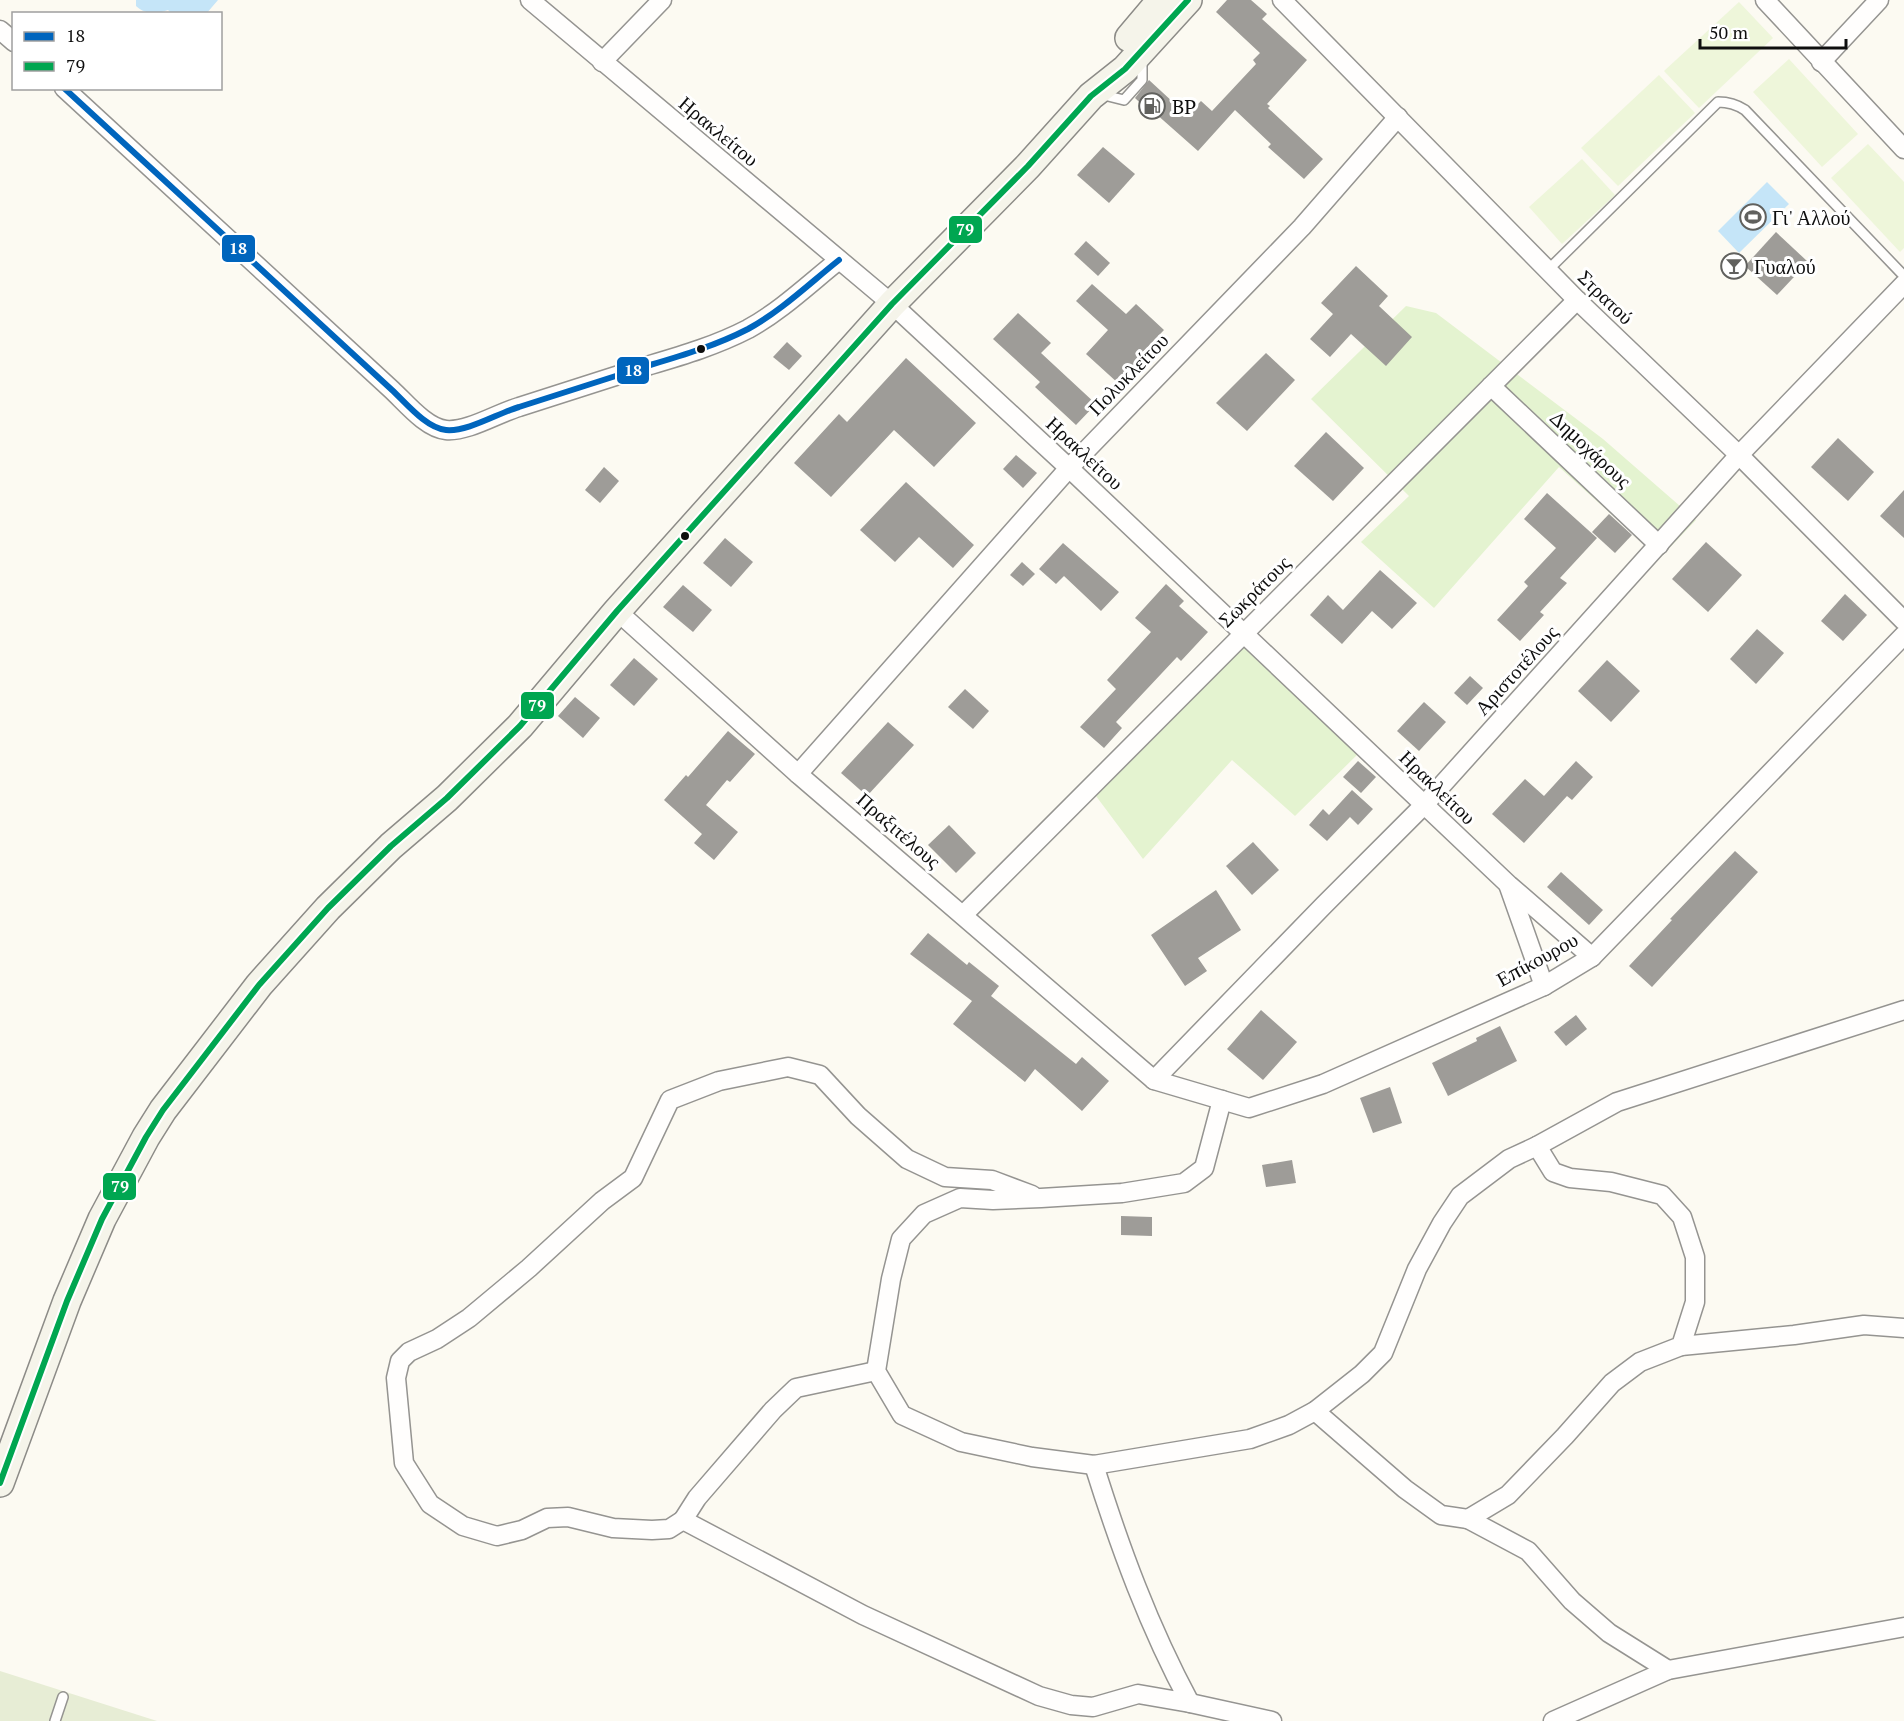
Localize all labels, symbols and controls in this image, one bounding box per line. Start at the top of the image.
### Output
legend [12,12,222,90]
scale bar [1700,12,1846,50]
text: 50 m [1709,20,1749,44]
text: 18 [66,23,85,47]
text: 79 [66,53,85,77]
street label: Ηρακλείτου [673,90,765,172]
fuel station icon: BP [1137,91,1167,121]
place label: BP [1172,93,1196,120]
sports icon: Γι' Αλλού [1738,202,1768,232]
place label: Γι' Αλλού [1772,204,1851,231]
line badge: 79 [948,215,983,244]
text: 79 [956,218,974,240]
line badge: 18 [221,234,256,263]
text: 18 [229,237,247,259]
bar icon: Γυαλού [1719,251,1749,281]
place label: Γυαλού [1754,253,1816,280]
street label: Στρατού [1572,264,1640,330]
street label: Πολυκλείτου [1082,327,1174,421]
unlabelled marker [695,343,707,355]
line badge: 18 [616,356,650,385]
text: 18 [624,359,642,381]
street label: Δημοχάρους [1545,404,1637,494]
street label: Ηρακλείτου [1041,410,1130,496]
unlabelled marker [679,530,691,542]
street label: Σωκράτους [1212,549,1296,633]
street label: Αριστοτέλους [1468,619,1564,721]
line badge: 79 [520,691,555,720]
text: 79 [528,694,546,716]
street label: Ηρακλείτου [1394,744,1482,830]
street label: Πραξιτέλους [851,786,947,874]
street label: Επίκουρου [1491,925,1583,992]
line badge: 79 [102,1172,137,1201]
text: 79 [111,1175,129,1197]

